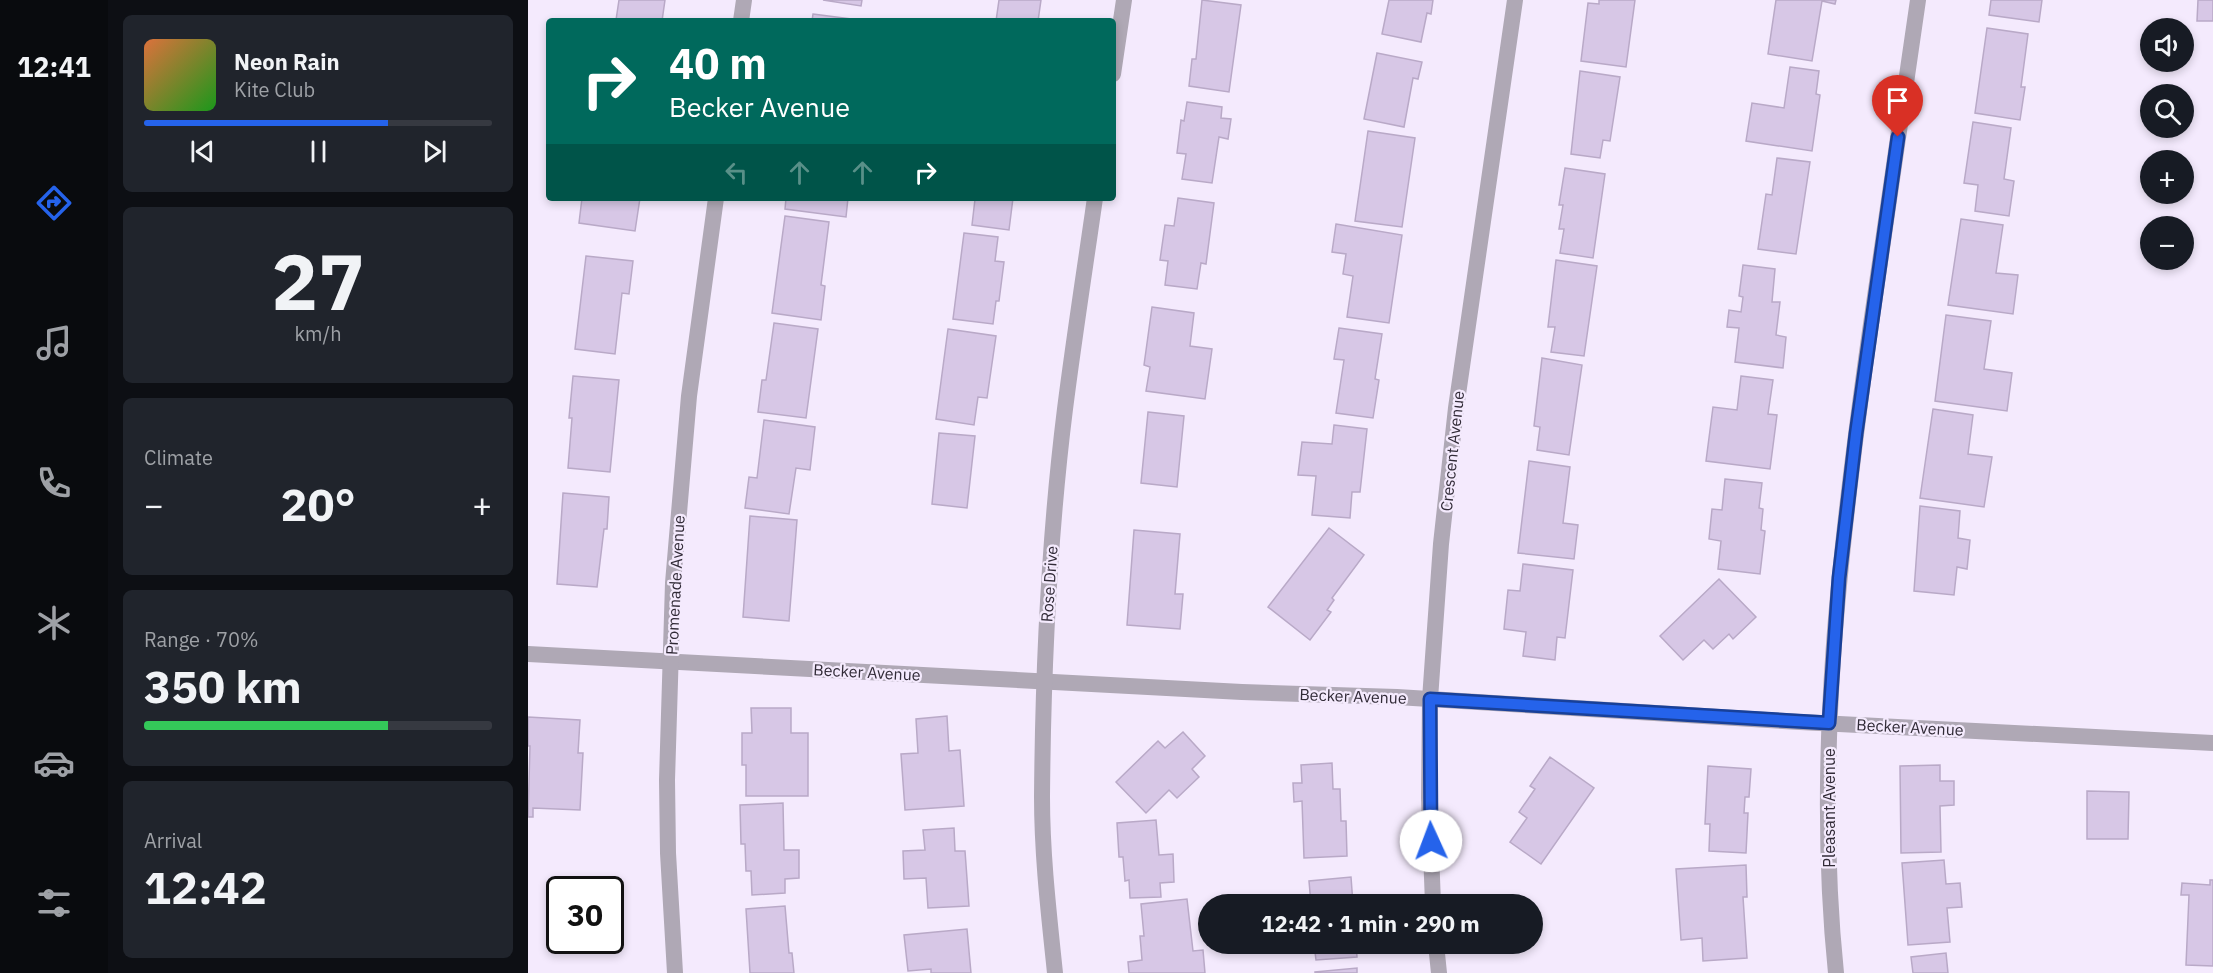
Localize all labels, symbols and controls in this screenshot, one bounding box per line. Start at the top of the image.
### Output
map controls [2140,18,2194,270]
button: sound [2140,18,2194,72]
text: 40 m [669,36,767,91]
icon: right [570,42,648,120]
text: Neon Rain [234,47,340,76]
text: 12:41 [17,49,91,84]
pin [1872,75,1923,137]
text: Kite Club [234,76,315,103]
icon: arrive [1881,84,1914,117]
button: search [2140,84,2194,138]
text: Becker Avenue [669,89,850,124]
icon: previous [186,135,219,168]
icon: pause [302,135,335,168]
icon: next [418,135,451,168]
button: + [2140,150,2194,204]
icon: left [720,156,753,189]
icon: ahead [783,156,816,189]
icon: ahead [846,156,879,189]
icon: right [909,156,942,189]
icon: directions [33,182,75,224]
button: − [2140,216,2194,270]
text: 27 [271,230,365,331]
text: km/h [294,320,342,347]
icon: music [33,322,75,364]
street label: Crescent Avenue [1436,390,1468,512]
text: Climate [144,444,213,471]
icon: phone [33,462,75,504]
text: 20° [280,475,356,533]
text: − [144,483,164,526]
text: + [472,483,492,526]
street label: Promenade Avenue [661,514,689,655]
street label: Rose Drive [1036,545,1062,623]
icon: climate [33,602,75,644]
text: Range · 70% [144,626,259,653]
text: 350 km [144,657,302,715]
street label: Becker Avenue [813,659,921,685]
street label: Becker Avenue [1299,684,1407,708]
street label: Becker Avenue [1856,714,1964,740]
icon: car [33,742,75,784]
street label: Pleasant Avenue [1819,748,1839,868]
position arrow [1399,809,1463,873]
text: Arrival [144,827,202,854]
text: 12:42 [144,858,267,916]
speed limit sign: 30 [546,876,624,954]
icon: filters [33,882,75,924]
text: 12:42 · 1 min · 290 m [1261,909,1480,938]

